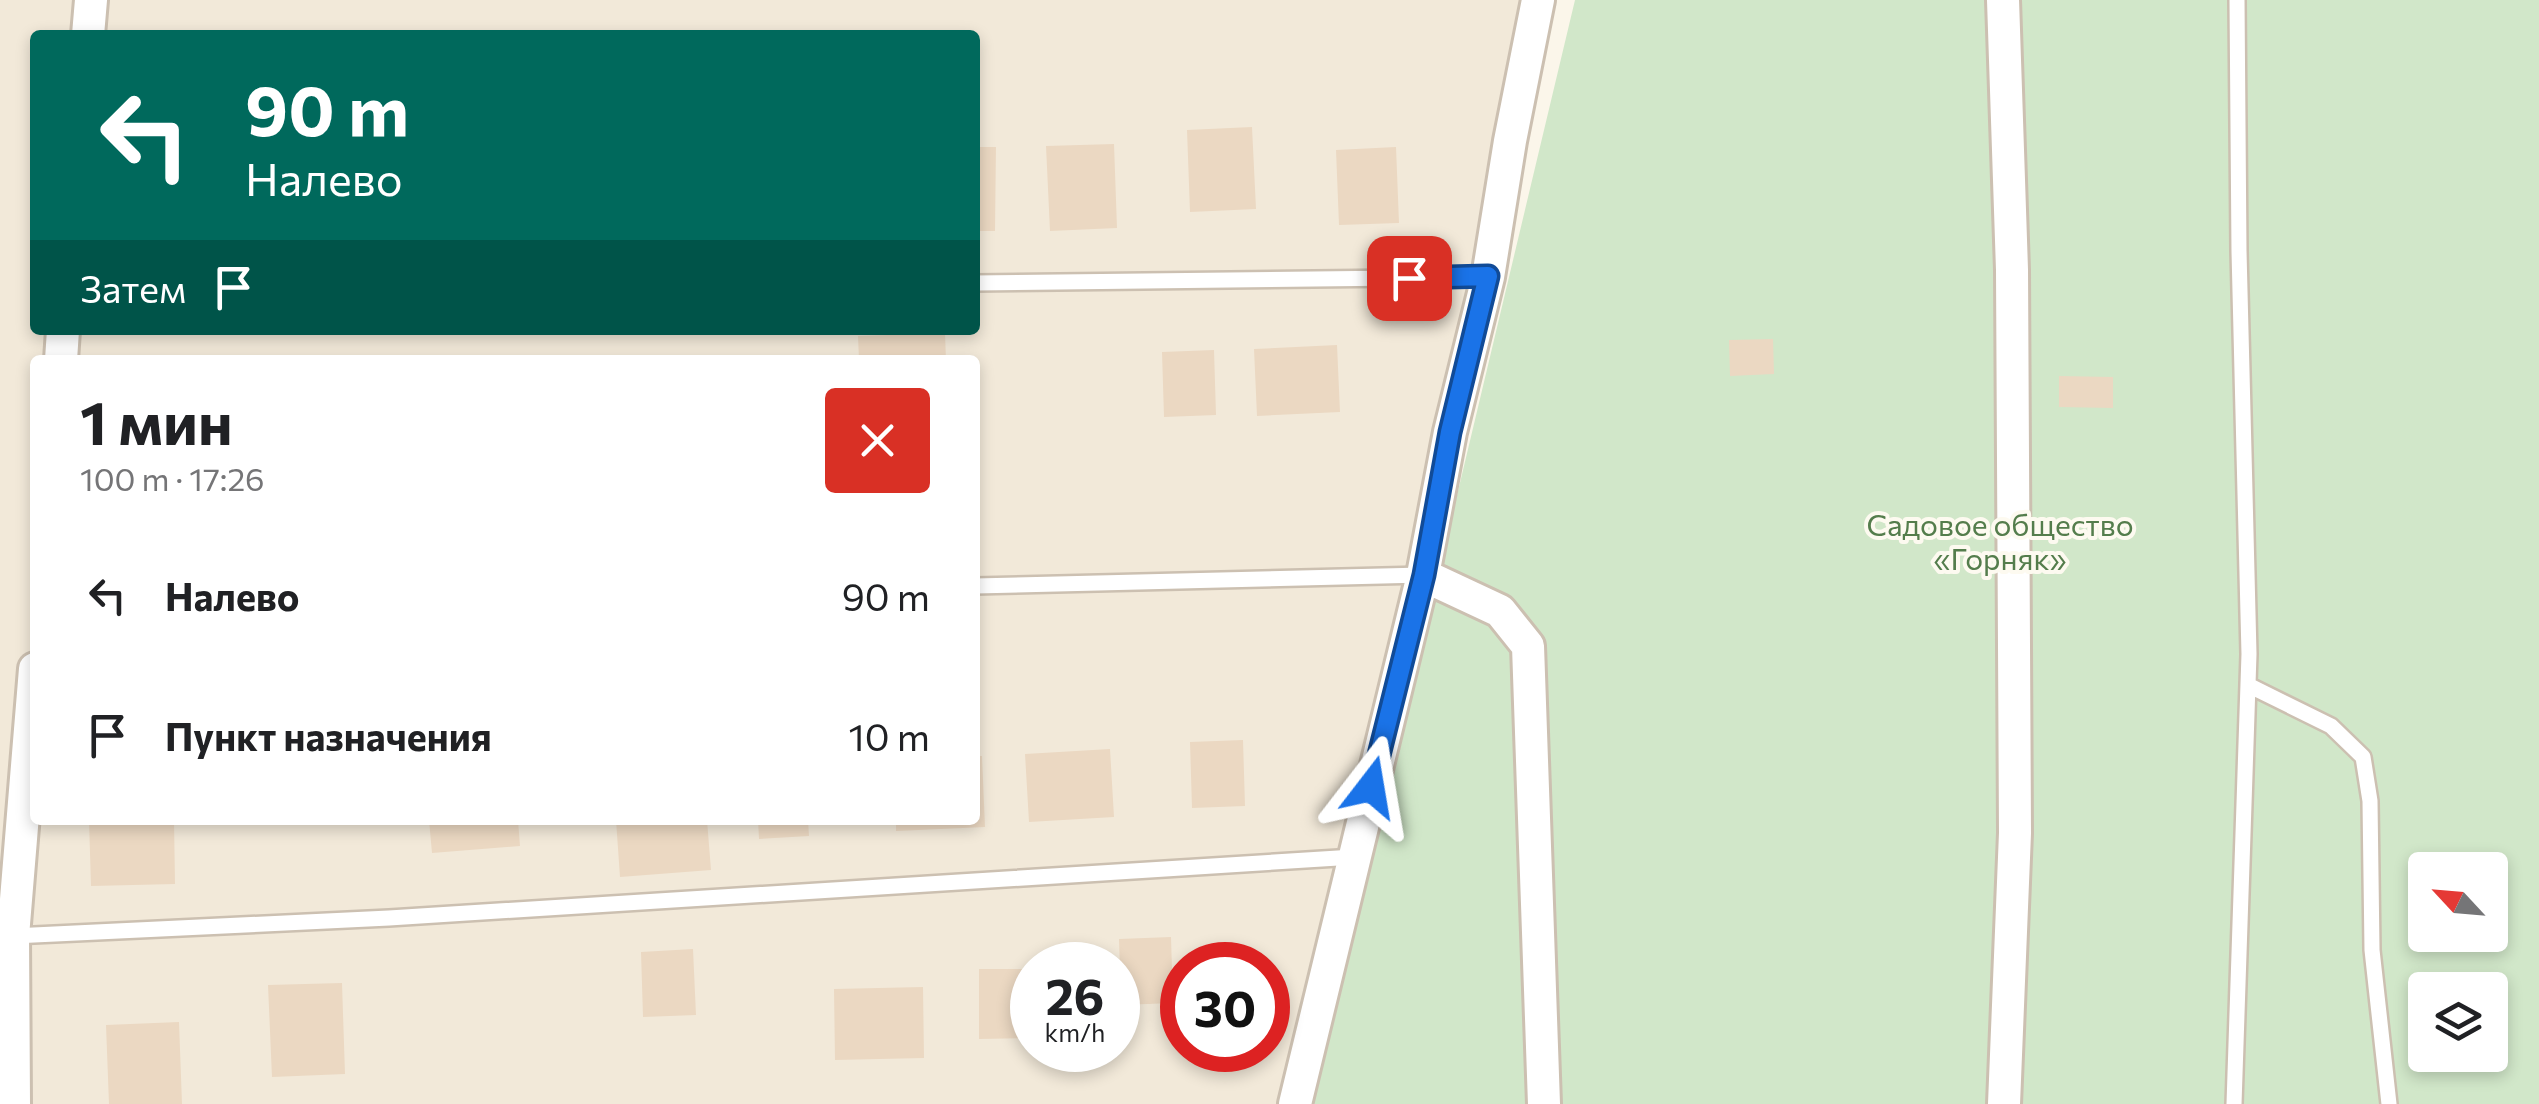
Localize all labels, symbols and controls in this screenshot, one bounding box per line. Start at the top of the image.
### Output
text: 90 m [245,65,409,150]
icon: left [80,70,210,200]
text: Налево [245,150,403,205]
pin [1367,236,1452,321]
icon: arrive [1382,251,1437,306]
icon: arrive [206,260,261,315]
text: Затем [80,264,186,311]
text: 1 мин [80,384,233,457]
button: close [825,388,930,493]
text: 100 m · 17:26 [80,458,265,498]
park label: Садовое общество «Горняк» [1866,505,2134,576]
icon: left [80,568,135,623]
text: Налево [165,572,299,619]
text: 90 m [842,572,930,619]
icon: arrive [80,708,135,763]
text: Пункт назначения [165,712,492,759]
text: 10 m [849,712,930,759]
position arrow [1319,735,1423,839]
north arrow [2408,852,2508,952]
map controls [2408,852,2508,1072]
speed limit sign: 30 [1160,942,1290,1072]
text: 26 [1045,964,1104,1025]
button: layers [2408,972,2508,1072]
text: km/h [1045,1017,1105,1047]

